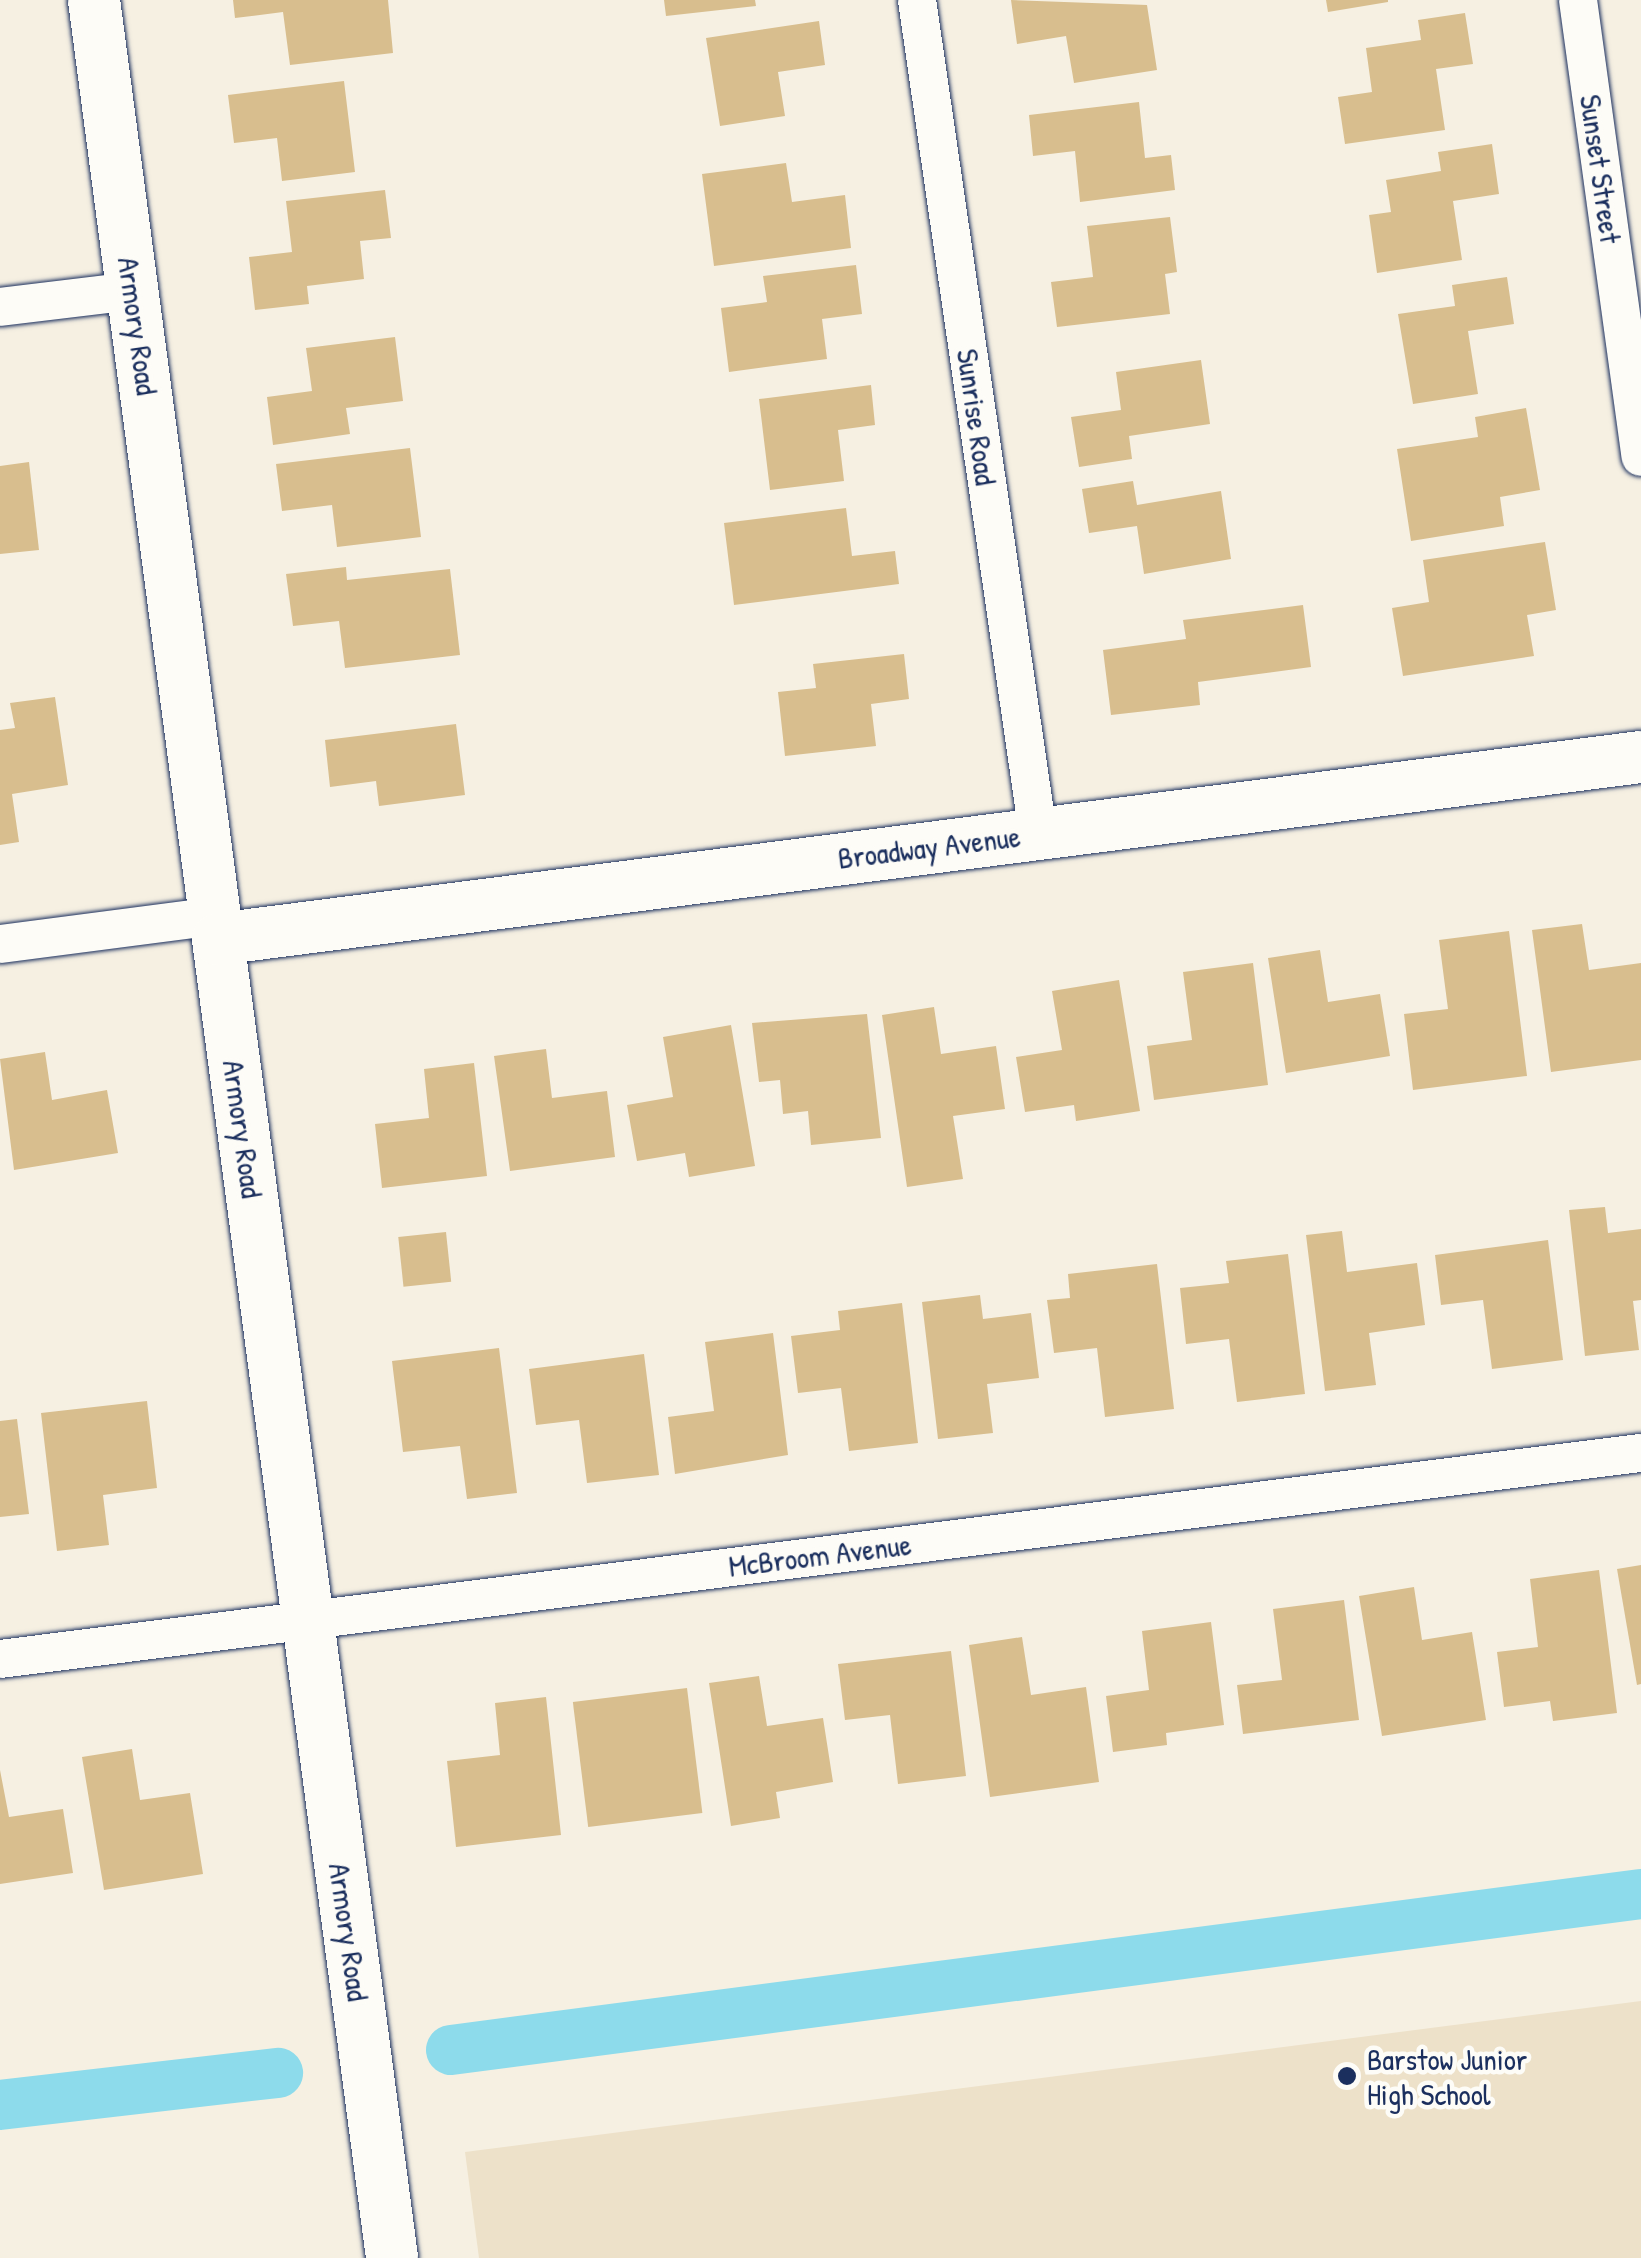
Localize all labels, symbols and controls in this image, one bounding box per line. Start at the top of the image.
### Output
street label: Sunset Street [1573,92,1629,246]
street label: Armory Road [111,255,165,397]
street label: Sunrise Road [950,347,1004,487]
street label: Broadway Avenue [836,818,1022,876]
street label: Armory Road [216,1058,270,1200]
street label: McBroom Avenue [727,1526,913,1584]
street label: Armory Road [322,1861,376,2003]
place label: Barstow Junior High School [1367,2041,1527,2112]
marker: Barstow Junior High School [1336,2065,1358,2087]

